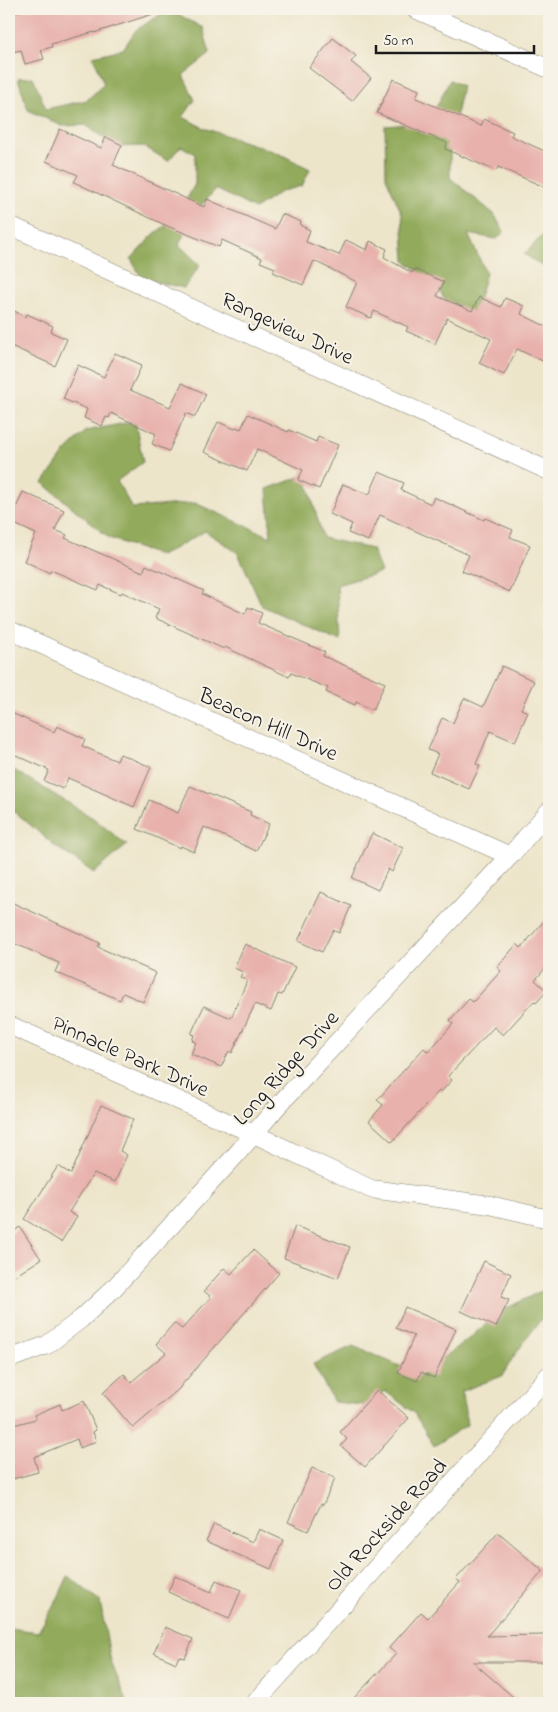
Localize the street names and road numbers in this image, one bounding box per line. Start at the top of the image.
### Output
street label: Rangeview Drive [215,285,358,375]
street label: Beacon Hill Drive [192,680,343,771]
street label: Long Ridge Drive [227,1004,349,1134]
street label: Pinnacle Park Drive [46,1009,214,1107]
street label: Old Rockside Road [319,1452,456,1600]

